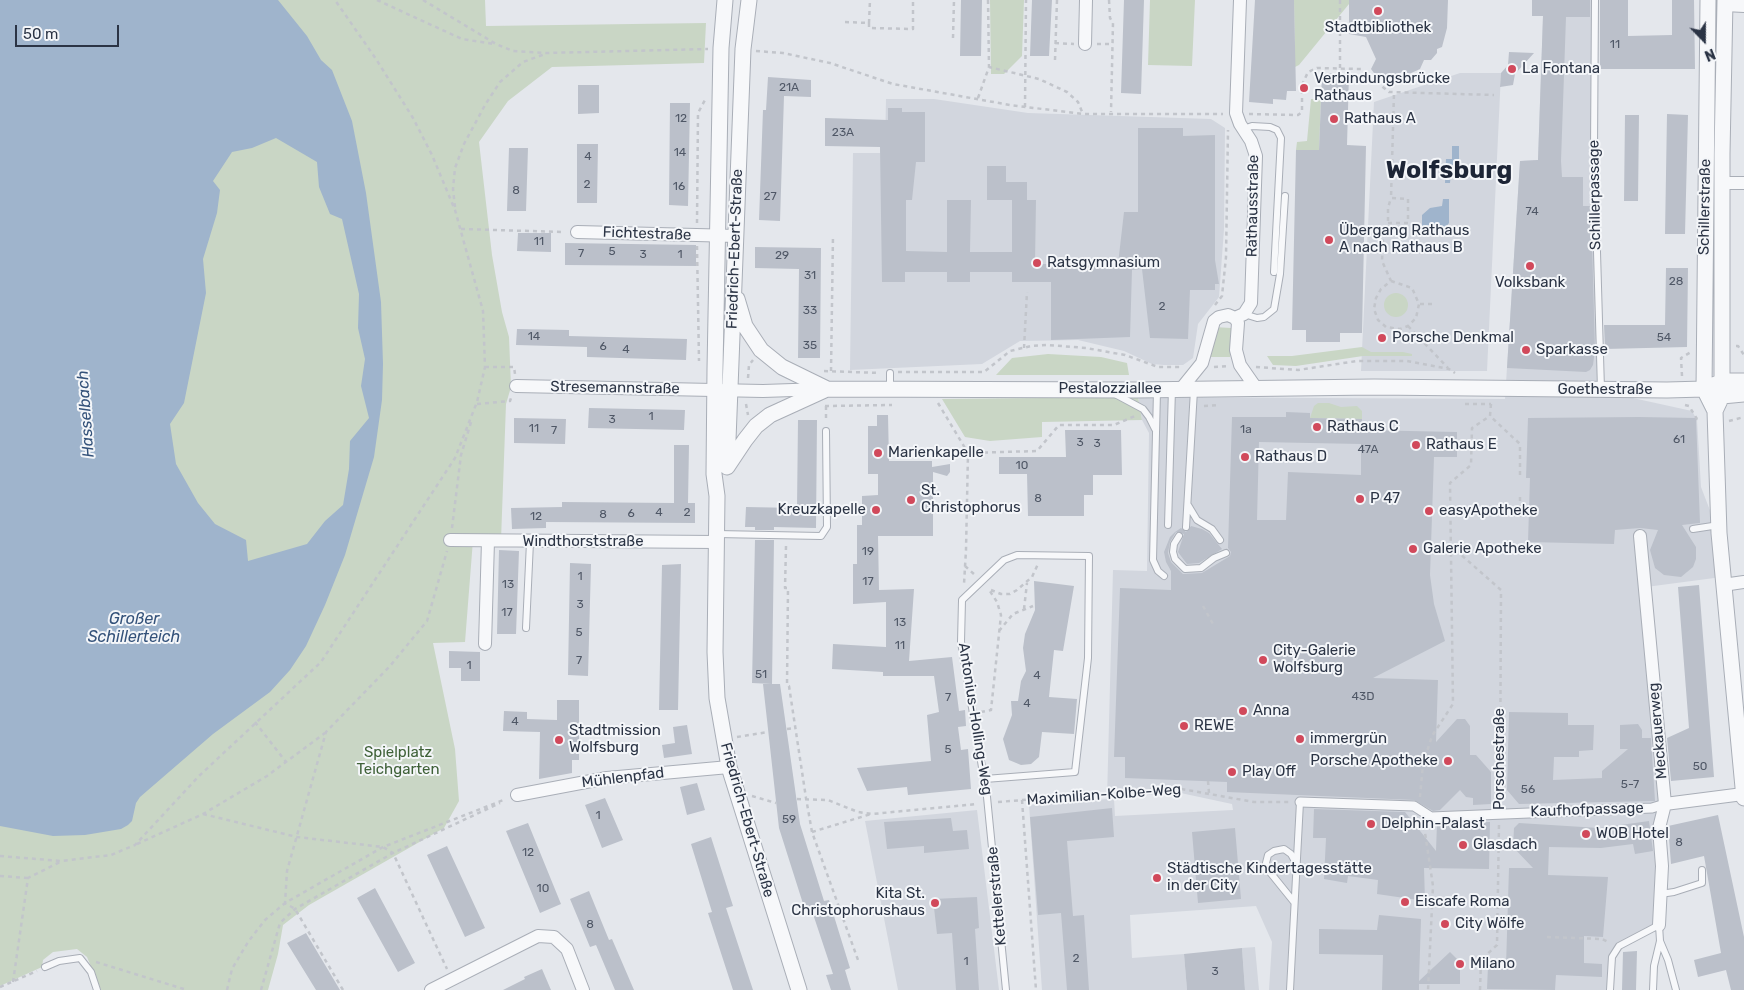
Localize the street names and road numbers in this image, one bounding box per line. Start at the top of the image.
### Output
street label: Schillerpassage [1585,140,1605,250]
street label: Rathausstraße [1243,155,1263,257]
street label: Schillerstraße [1695,159,1715,255]
street label: Friedrich-Ebert-Straße [723,169,747,329]
street label: Fichtestraße [602,223,692,245]
street label: Stresemannstraße [550,378,680,398]
street label: Pestalozziallee [1058,380,1162,398]
street label: Goethestraße [1557,381,1653,399]
street label: Windthorststraße [522,533,644,551]
street label: Antonius-Holling-Weg [954,641,996,797]
street label: Meckauerweg [1645,682,1671,780]
street label: Porschestraße [1491,708,1509,810]
street label: Friedrich-Ebert-Straße [716,741,778,899]
street label: Mühlenpfad [581,764,665,792]
street label: Maximilian-Kolbe-Weg [1026,781,1182,809]
street label: Kaufhofpassage [1530,799,1644,821]
street label: Kettelerstraße [984,846,1010,946]

